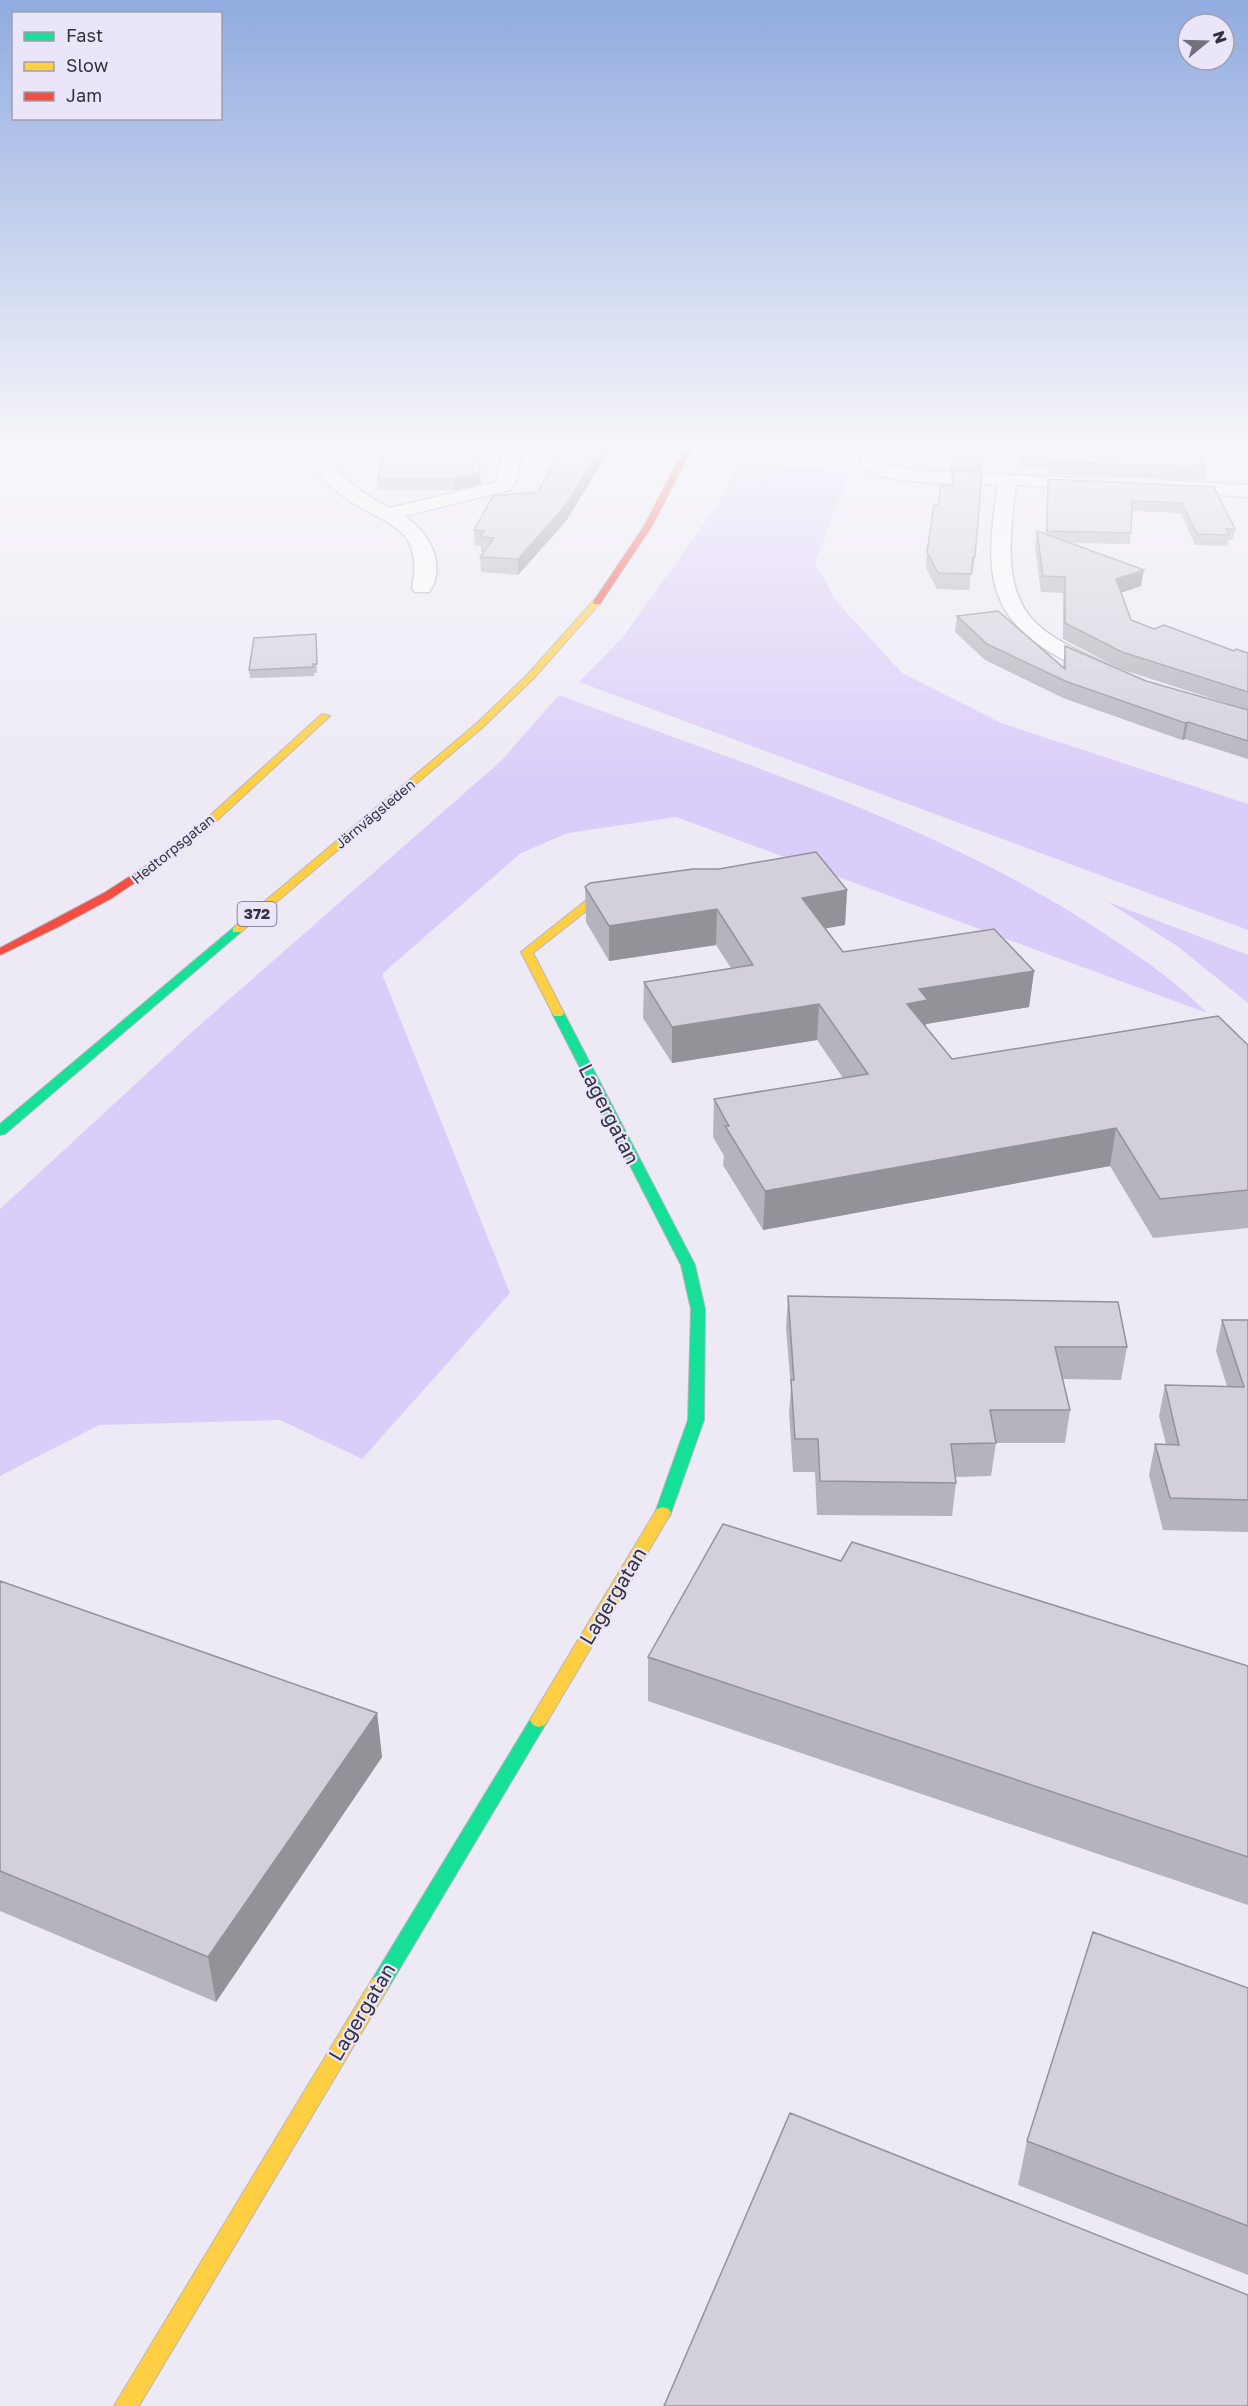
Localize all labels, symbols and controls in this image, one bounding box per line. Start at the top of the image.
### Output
legend [12,12,222,120]
north arrow [1176,12,1236,72]
text: Fast [66,24,103,46]
text: N [1209,28,1232,46]
text: Slow [66,54,109,76]
text: Jam [66,84,102,106]
street label: Järnvägsleden [331,775,418,852]
street label: Hedtorpsgatan [128,810,217,887]
road number: 372 [238,902,276,926]
street label: Lagergatan [574,1059,645,1168]
street label: Lagergatan [574,1542,651,1649]
street label: Lagergatan [323,1958,400,2065]

